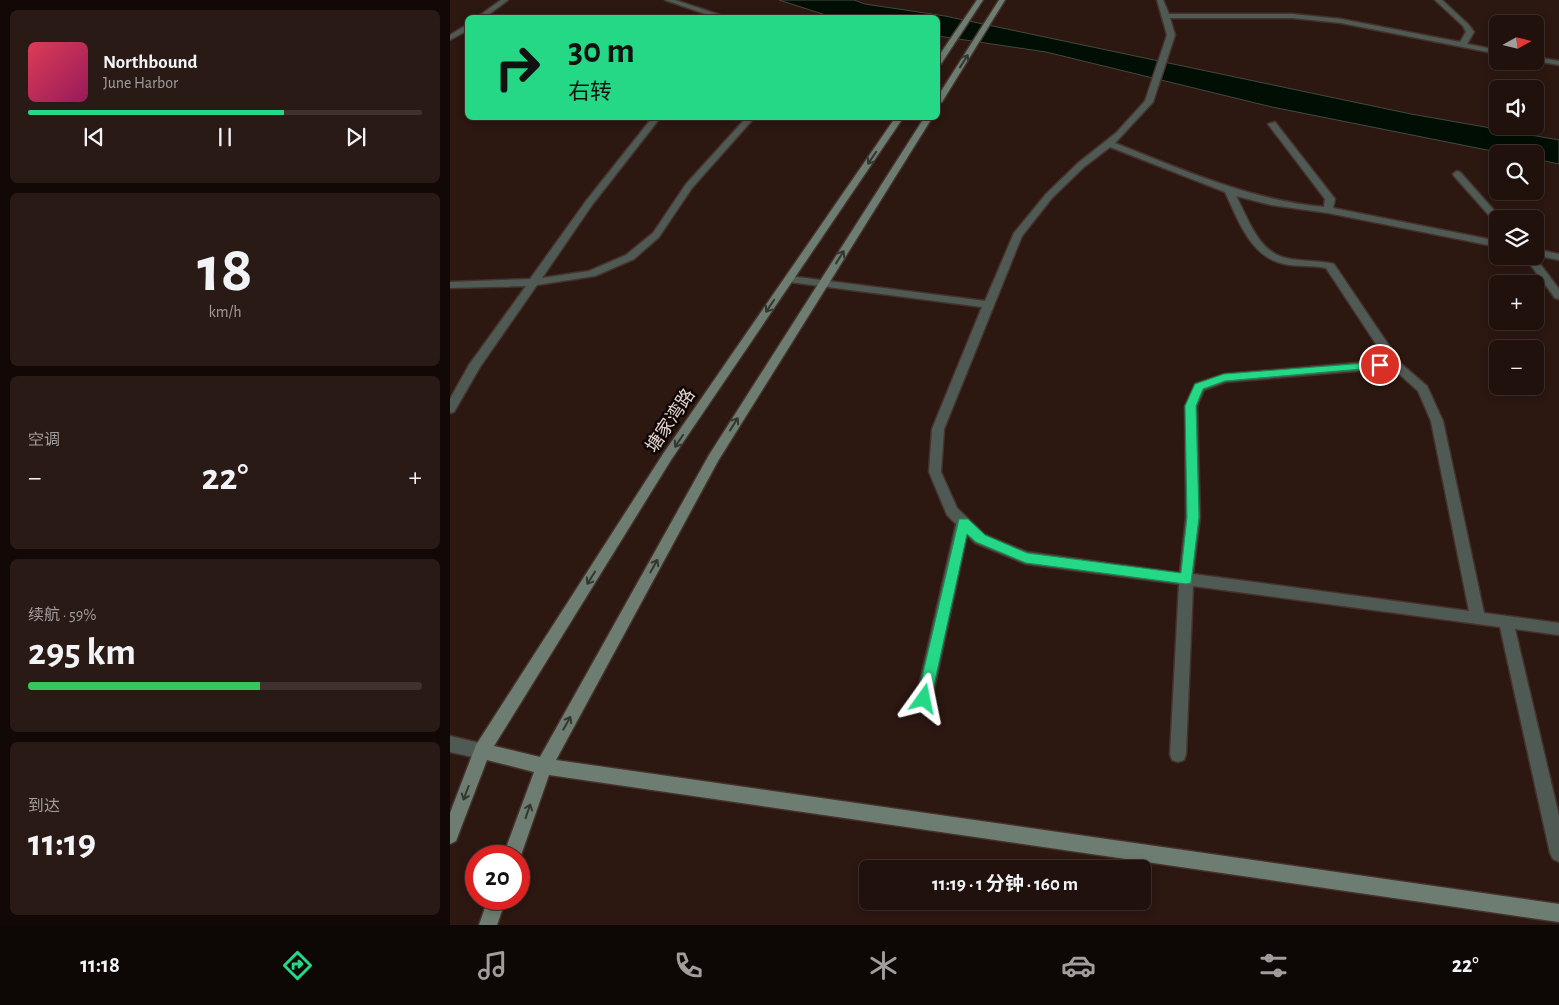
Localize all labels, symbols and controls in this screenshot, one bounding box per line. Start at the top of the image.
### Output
north arrow [1489,15,1544,70]
map controls [1489,15,1544,395]
text: 30 m [568,34,635,69]
icon: right [485,35,550,100]
text: Northbound [103,53,198,72]
one-way arrow [958,54,969,68]
text: June Harbor [103,75,178,91]
button: sound [1489,80,1544,135]
text: 右转 [568,81,612,103]
icon: previous [80,123,108,151]
icon: pause [211,123,239,151]
icon: next [342,123,370,151]
button: search [1489,145,1544,200]
one-way arrow [867,151,877,165]
button: layers [1489,210,1544,265]
text: 18 [197,238,253,303]
one-way arrow [835,251,845,265]
button: + [1489,275,1544,330]
one-way arrow [765,299,775,313]
text: km/h [208,304,242,320]
button: − [1489,340,1544,395]
pin [1359,344,1401,386]
icon: arrive [1366,351,1394,379]
street label: 塘家湾路 [642,385,699,456]
one-way arrow [729,418,739,432]
text: 空调 [28,432,60,448]
one-way arrow [674,433,684,447]
text: 22° [202,459,248,497]
text: − [28,464,41,492]
text: + [409,464,422,492]
one-way arrow [649,558,659,573]
one-way arrow [586,570,596,584]
text: 续航 · 59% [28,607,96,623]
text: 295 km [28,634,136,672]
position arrow [897,672,949,724]
one-way arrow [562,716,572,731]
one-way arrow [461,785,470,800]
text: 到达 [28,798,60,814]
one-way arrow [524,804,533,819]
text: 11:19 [28,825,96,863]
speed limit sign: 20 [465,845,530,910]
text: 11:19 · 1 分钟 · 160 m [932,875,1078,894]
icon: directions [280,948,315,983]
icon: music [475,948,510,983]
icon: phone [671,948,706,983]
icon: climate [866,948,901,983]
icon: car [1061,948,1096,983]
icon: filters [1256,948,1291,983]
text: 11:18 [80,954,120,976]
text: 22° [1452,954,1479,976]

